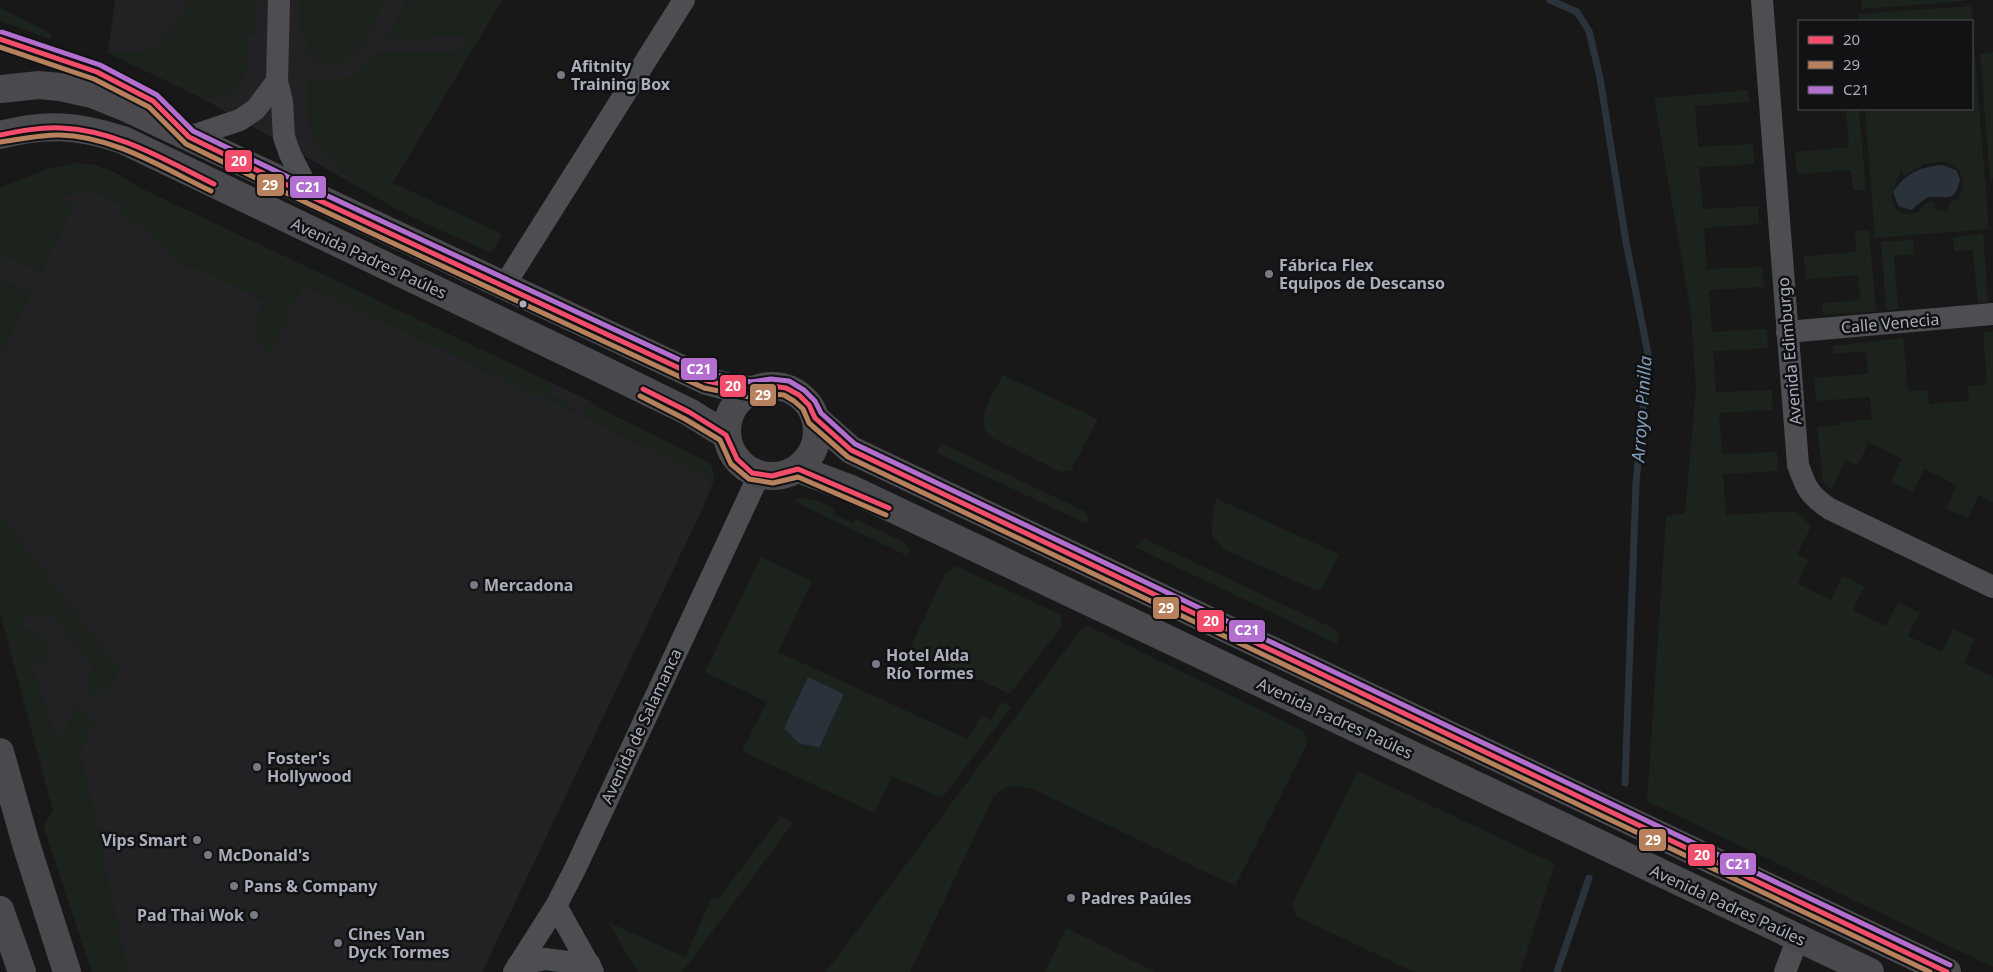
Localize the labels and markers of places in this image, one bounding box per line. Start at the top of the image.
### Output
place label: Afitnity Training Box [571,55,671,95]
marker: Afitnity Training Box [555,69,567,81]
place label: Fábrica Flex Equipos de Descanso [1279,254,1445,294]
marker: Fábrica Flex Equipos de Descanso [1263,268,1275,280]
unlabelled marker [518,299,528,309]
place label: Mercadona [484,574,573,596]
marker: Mercadona [468,579,480,591]
place label: Hotel Alda Río Tormes [886,644,974,684]
marker: Hotel Alda Río Tormes [870,658,882,670]
place label: Foster's Hollywood [267,747,352,787]
marker: Foster's Hollywood [251,761,263,773]
place label: Vips Smart [101,829,187,851]
marker: Vips Smart [191,834,203,846]
place label: McDonald's [218,844,310,866]
marker: McDonald's [202,849,214,861]
place label: Pans & Company [244,875,378,897]
marker: Pans & Company [228,880,240,892]
place label: Padres Paúles [1081,887,1191,909]
marker: Padres Paúles [1065,892,1077,904]
place label: Pad Thai Wok [137,904,244,926]
marker: Pad Thai Wok [248,909,260,921]
place label: Cines Van Dyck Tormes [348,923,450,963]
marker: Cines Van Dyck Tormes [332,937,344,949]

